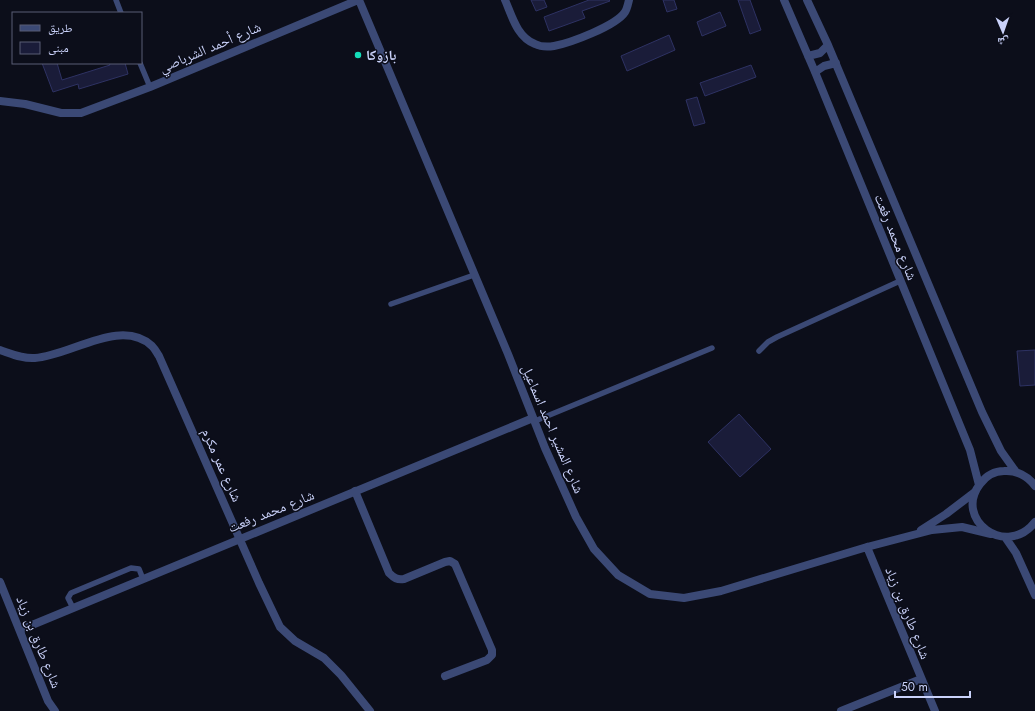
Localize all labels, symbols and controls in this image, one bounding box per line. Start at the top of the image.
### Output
legend [12,12,142,64]
north arrow [983,12,1023,52]
street label: شارع أحمد الشرباصي [156,17,265,79]
text: طريق [48,19,73,37]
text: ش [997,34,1009,50]
text: مبنى [48,39,69,57]
place label: بازوكا [366,45,397,65]
marker: بازوكا [353,50,363,60]
street label: شارع محمد رفعت [870,191,922,283]
street label: شارع المشير احمد اسماعيل [517,361,589,497]
street label: شارع عمر مكرم [197,425,247,505]
street label: شارع محمد رفعت [225,485,317,537]
street label: شارع طارق بن زياد [880,564,936,662]
street label: شارع طارق بن زياد [11,593,67,691]
scale bar [895,673,970,699]
text: 50 m [901,678,928,696]

